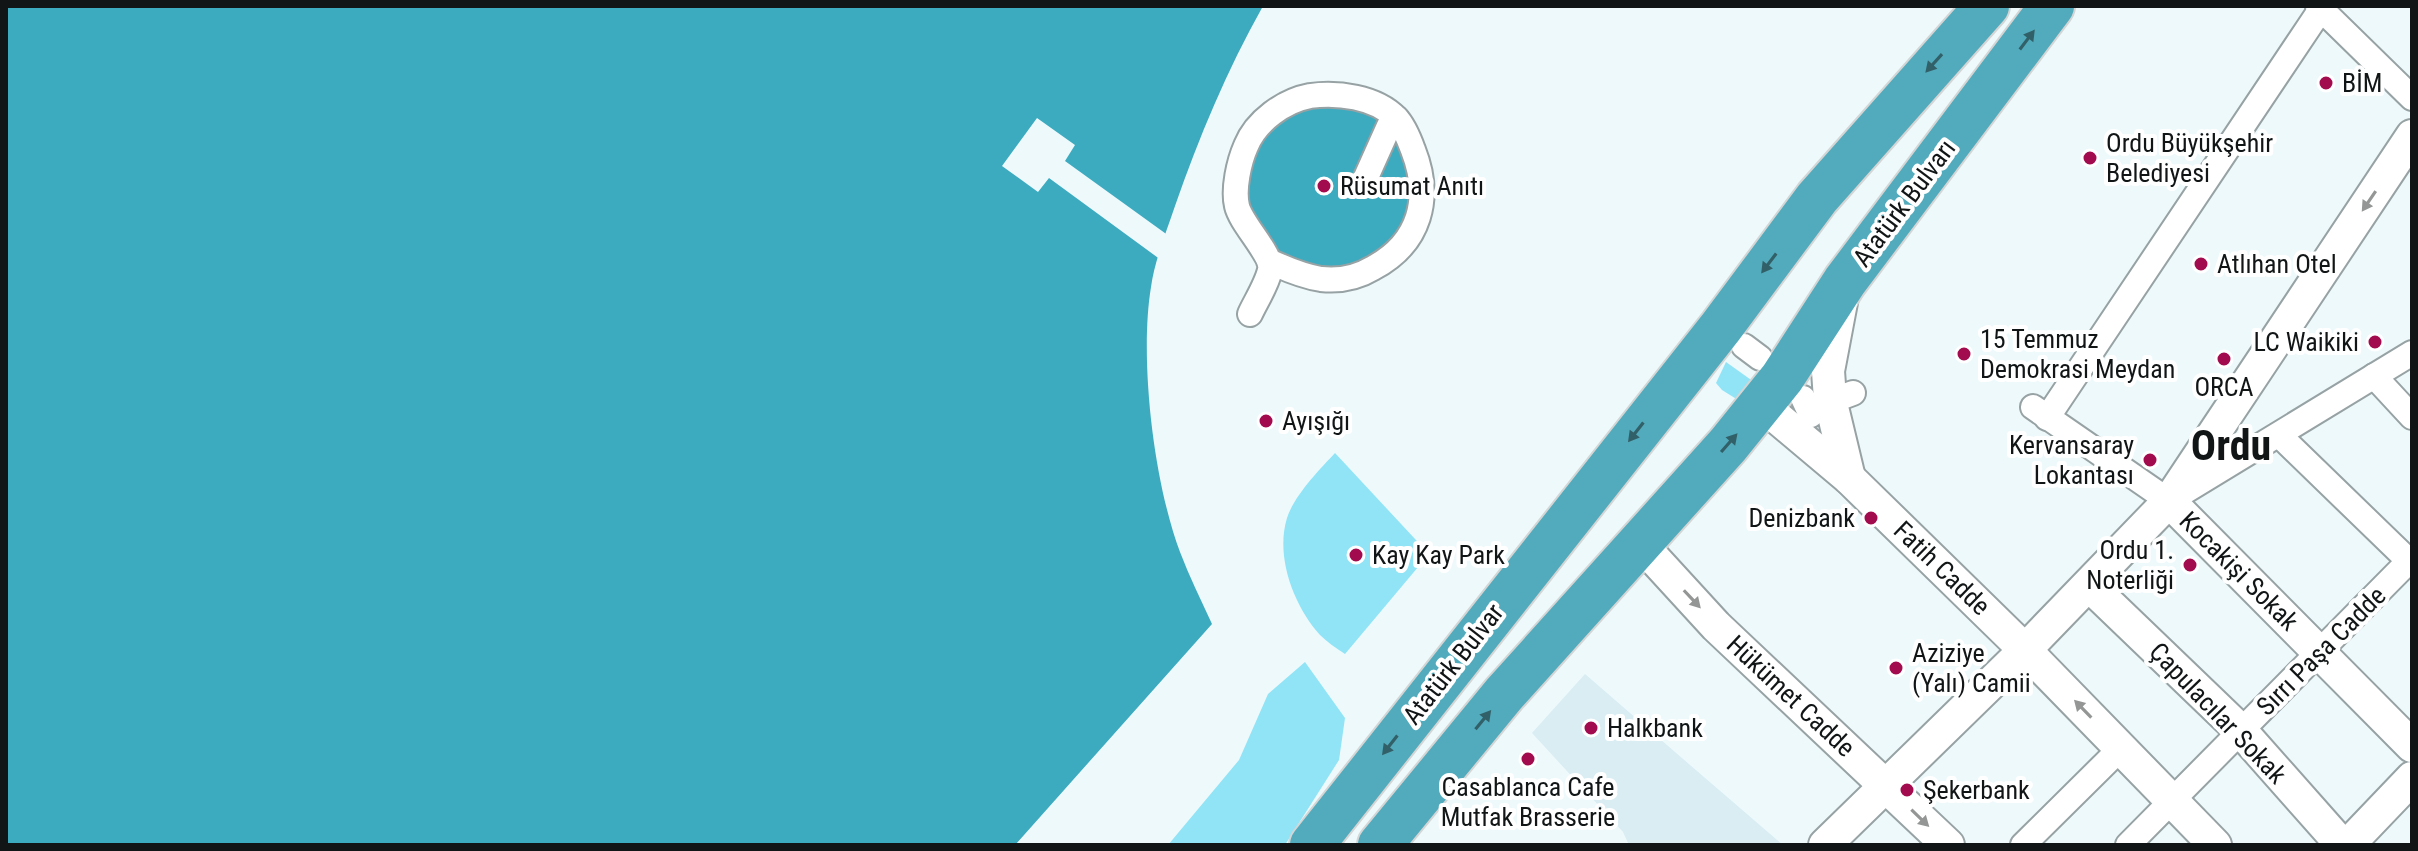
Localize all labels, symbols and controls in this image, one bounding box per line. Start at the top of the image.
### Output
one-way arrow [2018,30,2034,50]
one-way arrow [1926,54,1944,73]
place label: BİM [2342,68,2382,98]
marker: BİM [2317,74,2335,92]
place label: Ordu Büyükşehir Belediyesi [2106,128,2273,188]
street label: Atatürk Bulvarı [1847,134,1961,272]
marker: Ordu Büyükşehir Belediyesi [2081,149,2099,167]
place label: Rüsumat Anıtı [1340,171,1484,201]
marker: Rüsumat Anıtı [1315,177,1333,195]
one-way arrow [2362,191,2377,212]
place label: Atlıhan Otel [2217,249,2337,279]
one-way arrow [1761,253,1777,273]
marker: Atlıhan Otel [2192,255,2210,273]
place label: 15 Temmuz Demokrasi Meydan [1980,324,2175,384]
place label: LC Waikiki [2254,327,2359,357]
marker: LC Waikiki [2366,333,2384,351]
marker: 15 Temmuz Demokrasi Meydan [1955,345,1973,363]
marker: ORCA [2215,350,2233,368]
place label: ORCA [2194,372,2254,402]
place label: Ayışığı [1282,406,1350,436]
marker: Ayışığı [1257,412,1275,430]
district label: Ordu [2191,421,2271,470]
one-way arrow [1628,422,1645,442]
place label: Kervansaray Lokantası [2009,430,2134,490]
one-way arrow [1719,434,1737,453]
marker: Kervansaray Lokantası [2141,451,2159,469]
place label: Denizbank [1748,503,1855,533]
street label: Kocakişi Sokak [2173,505,2305,637]
marker: Denizbank [1862,509,1880,527]
street label: Fatih Cadde [1888,515,1996,621]
place label: Ordu 1. Noterliği [2086,535,2174,595]
place label: Kay Kay Park [1372,540,1505,570]
marker: Kay Kay Park [1347,546,1365,564]
marker: Ordu 1. Noterliği [2181,556,2199,574]
street label: Sırrı Paşa Cadde [2250,580,2392,722]
one-way arrow [1683,590,1701,609]
street label: Atatürk Bulvar [1397,598,1509,730]
street label: Hükümet Cadde [1721,629,1861,763]
street label: Çapulacılar Sokak [2143,636,2293,790]
place label: Aziziye (Yalı) Camii [1912,638,2031,698]
marker: Aziziye (Yalı) Camii [1887,659,1905,677]
one-way arrow [2074,700,2092,719]
one-way arrow [1474,710,1491,730]
place label: Halkbank [1607,713,1703,743]
marker: Halkbank [1582,719,1600,737]
one-way arrow [1382,735,1398,755]
marker: Casablanca Cafe Mutfak Brasserie [1519,750,1537,768]
place label: Casablanca Cafe Mutfak Brasserie [1441,772,1615,832]
place label: Şekerbank [1923,775,2030,805]
marker: Şekerbank [1898,781,1916,799]
one-way arrow [1910,808,1929,827]

